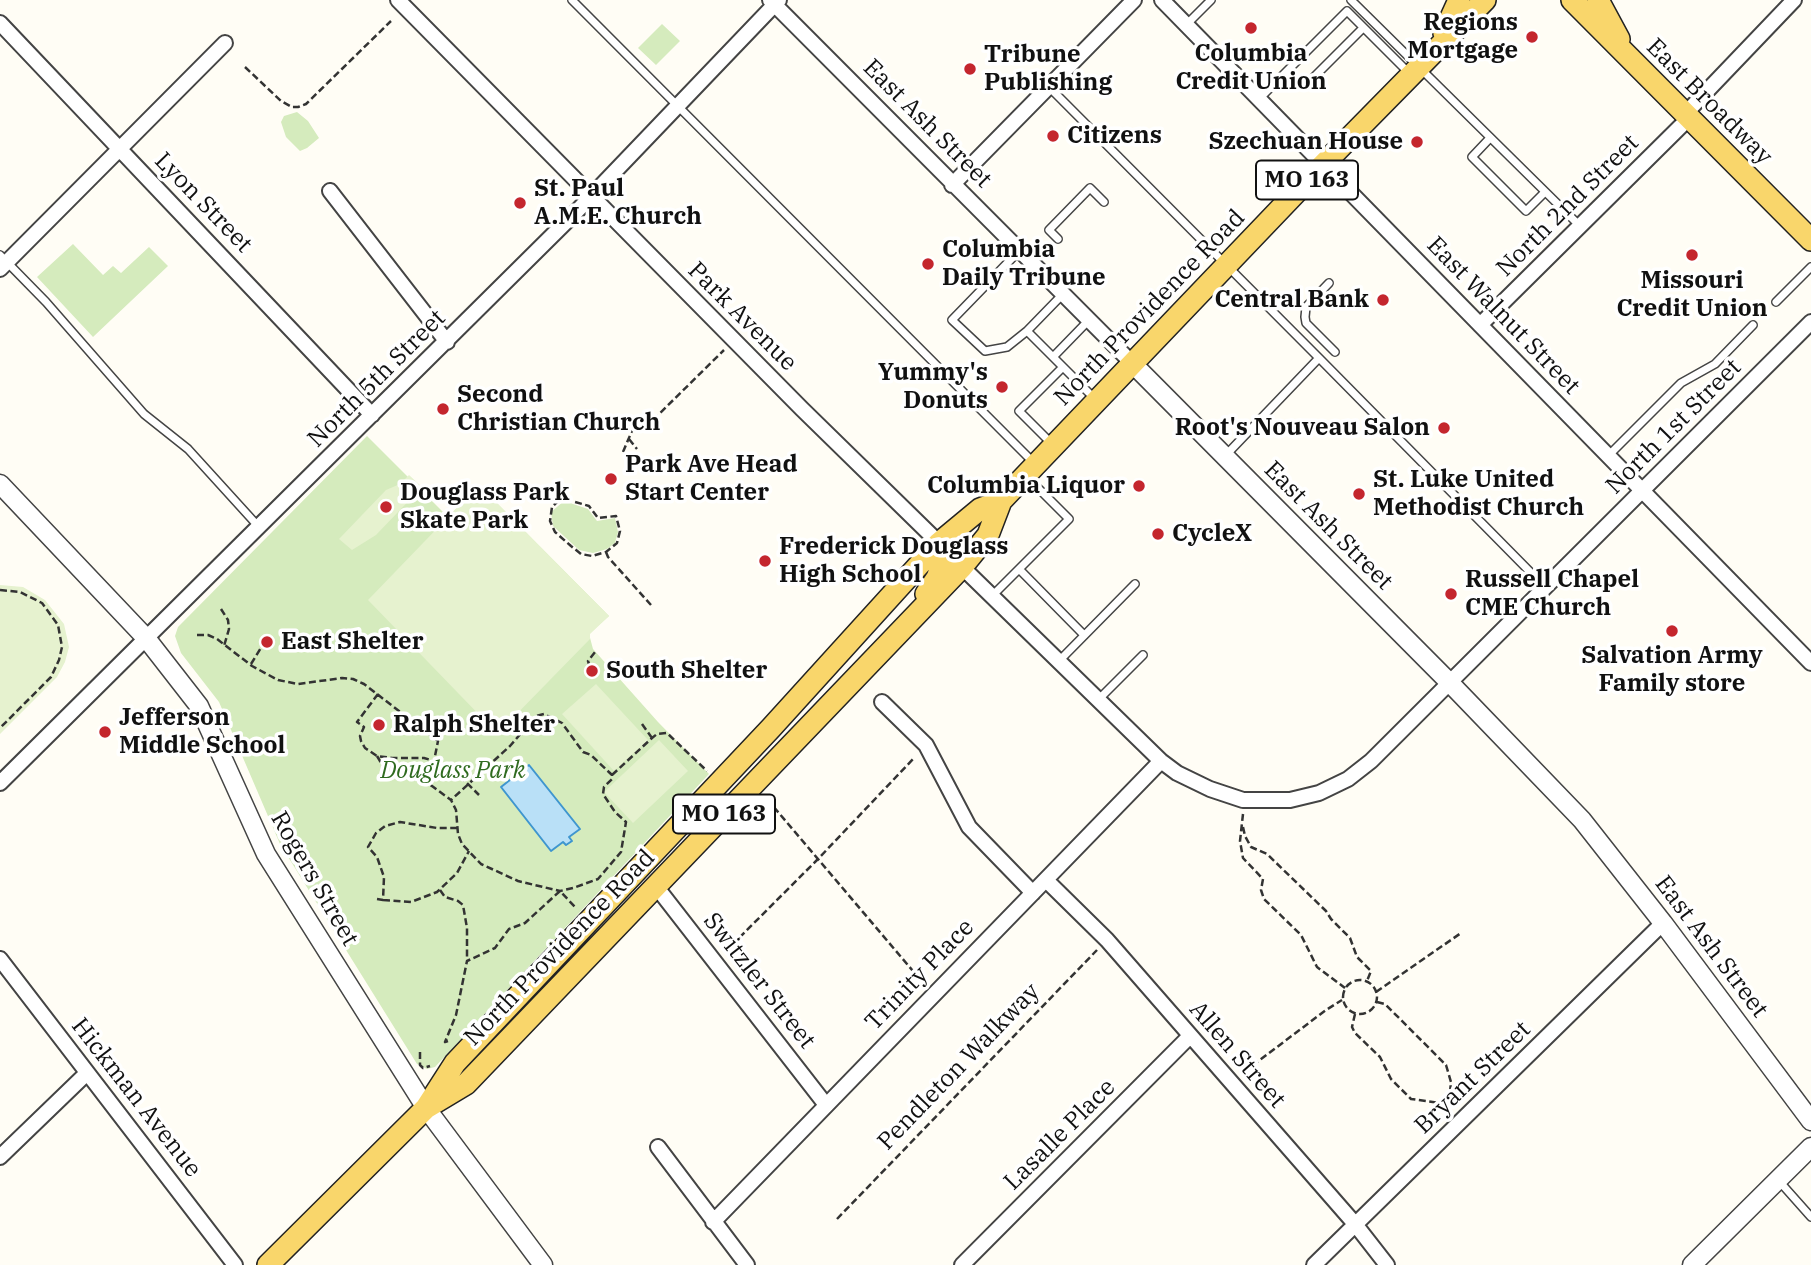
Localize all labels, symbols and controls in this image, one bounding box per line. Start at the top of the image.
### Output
place label: Regions Mortgage [1407,9,1518,65]
marker: Columbia Credit Union [1243,20,1259,36]
marker: Regions Mortgage [1524,29,1540,45]
street label: East Broadway [1640,33,1778,171]
place label: Columbia Credit Union [1175,40,1327,96]
place label: Tribune Publishing [984,41,1112,97]
street label: East Ash Street [857,54,997,194]
marker: Tribune Publishing [962,61,978,77]
place label: Citizens [1067,122,1162,150]
marker: Citizens [1045,128,1061,144]
place label: Szechuan House [1209,128,1403,156]
street label: North 2nd Street [1491,129,1645,283]
marker: Szechuan House [1409,134,1425,150]
street label: Lyon Street [148,147,258,259]
road number: MO 163 [1256,160,1358,200]
place label: St. Paul A.M.E. Church [534,175,702,231]
marker: St. Paul A.M.E. Church [512,195,528,211]
street label: North Providence Road [1049,204,1251,412]
street label: East Walnut Street [1420,231,1586,401]
place label: Columbia Daily Tribune [942,236,1106,292]
marker: Missouri Credit Union [1684,247,1700,263]
street label: Park Avenue [681,256,803,378]
marker: Columbia Daily Tribune [920,256,936,272]
place label: Missouri Credit Union [1616,267,1768,323]
place label: Central Bank [1215,286,1369,314]
marker: Central Bank [1375,292,1391,308]
street label: North 5th Street [302,304,452,454]
street label: North 1st Street [1600,353,1748,501]
place label: Yummy's Donuts [878,359,988,415]
marker: Yummy's Donuts [994,379,1010,395]
place label: Second Christian Church [457,381,660,437]
marker: Second Christian Church [435,401,451,417]
place label: Root's Nouveau Salon [1175,414,1430,442]
marker: Root's Nouveau Salon [1436,420,1452,436]
place label: Park Ave Head Start Center [625,451,798,507]
street label: East Ash Street [1258,456,1398,596]
place label: St. Luke United Methodist Church [1373,466,1584,522]
marker: Park Ave Head Start Center [603,471,619,487]
place label: Columbia Liquor [927,472,1125,500]
marker: Columbia Liquor [1131,478,1147,494]
place label: Douglass Park Skate Park [400,479,569,535]
marker: St. Luke United Methodist Church [1351,486,1367,502]
marker: Douglass Park Skate Park [378,499,394,515]
place label: CycleX [1172,520,1252,548]
marker: CycleX [1150,526,1166,542]
place label: Frederick Douglass High School [779,533,1009,589]
marker: Frederick Douglass High School [757,553,773,569]
place label: Russell Chapel CME Church [1465,566,1639,622]
marker: Russell Chapel CME Church [1443,586,1459,602]
marker: Salvation Army Family store [1664,623,1680,639]
place label: East Shelter [281,628,424,656]
marker: East Shelter [259,634,275,650]
place label: Salvation Army Family store [1581,642,1763,698]
place label: South Shelter [606,657,767,685]
marker: South Shelter [584,663,600,679]
place label: Jefferson Middle School [119,704,285,760]
place label: Ralph Shelter [393,711,555,739]
marker: Ralph Shelter [371,717,387,733]
marker: Jefferson Middle School [97,724,113,740]
park label: Douglass Park [380,757,526,785]
road number: MO 163 [673,794,775,834]
street label: Rogers Street [264,807,364,951]
street label: North Providence Road [459,844,661,1052]
street label: East Ash Street [1648,870,1774,1024]
street label: Switzler Street [697,907,821,1055]
street label: Trinity Place [860,913,980,1037]
street label: Pendleton Walkway [872,978,1046,1156]
street label: Allen Street [1183,996,1291,1114]
street label: Hickman Avenue [65,1013,207,1183]
street label: Bryant Street [1409,1016,1537,1140]
street label: Lasalle Place [998,1073,1122,1197]

